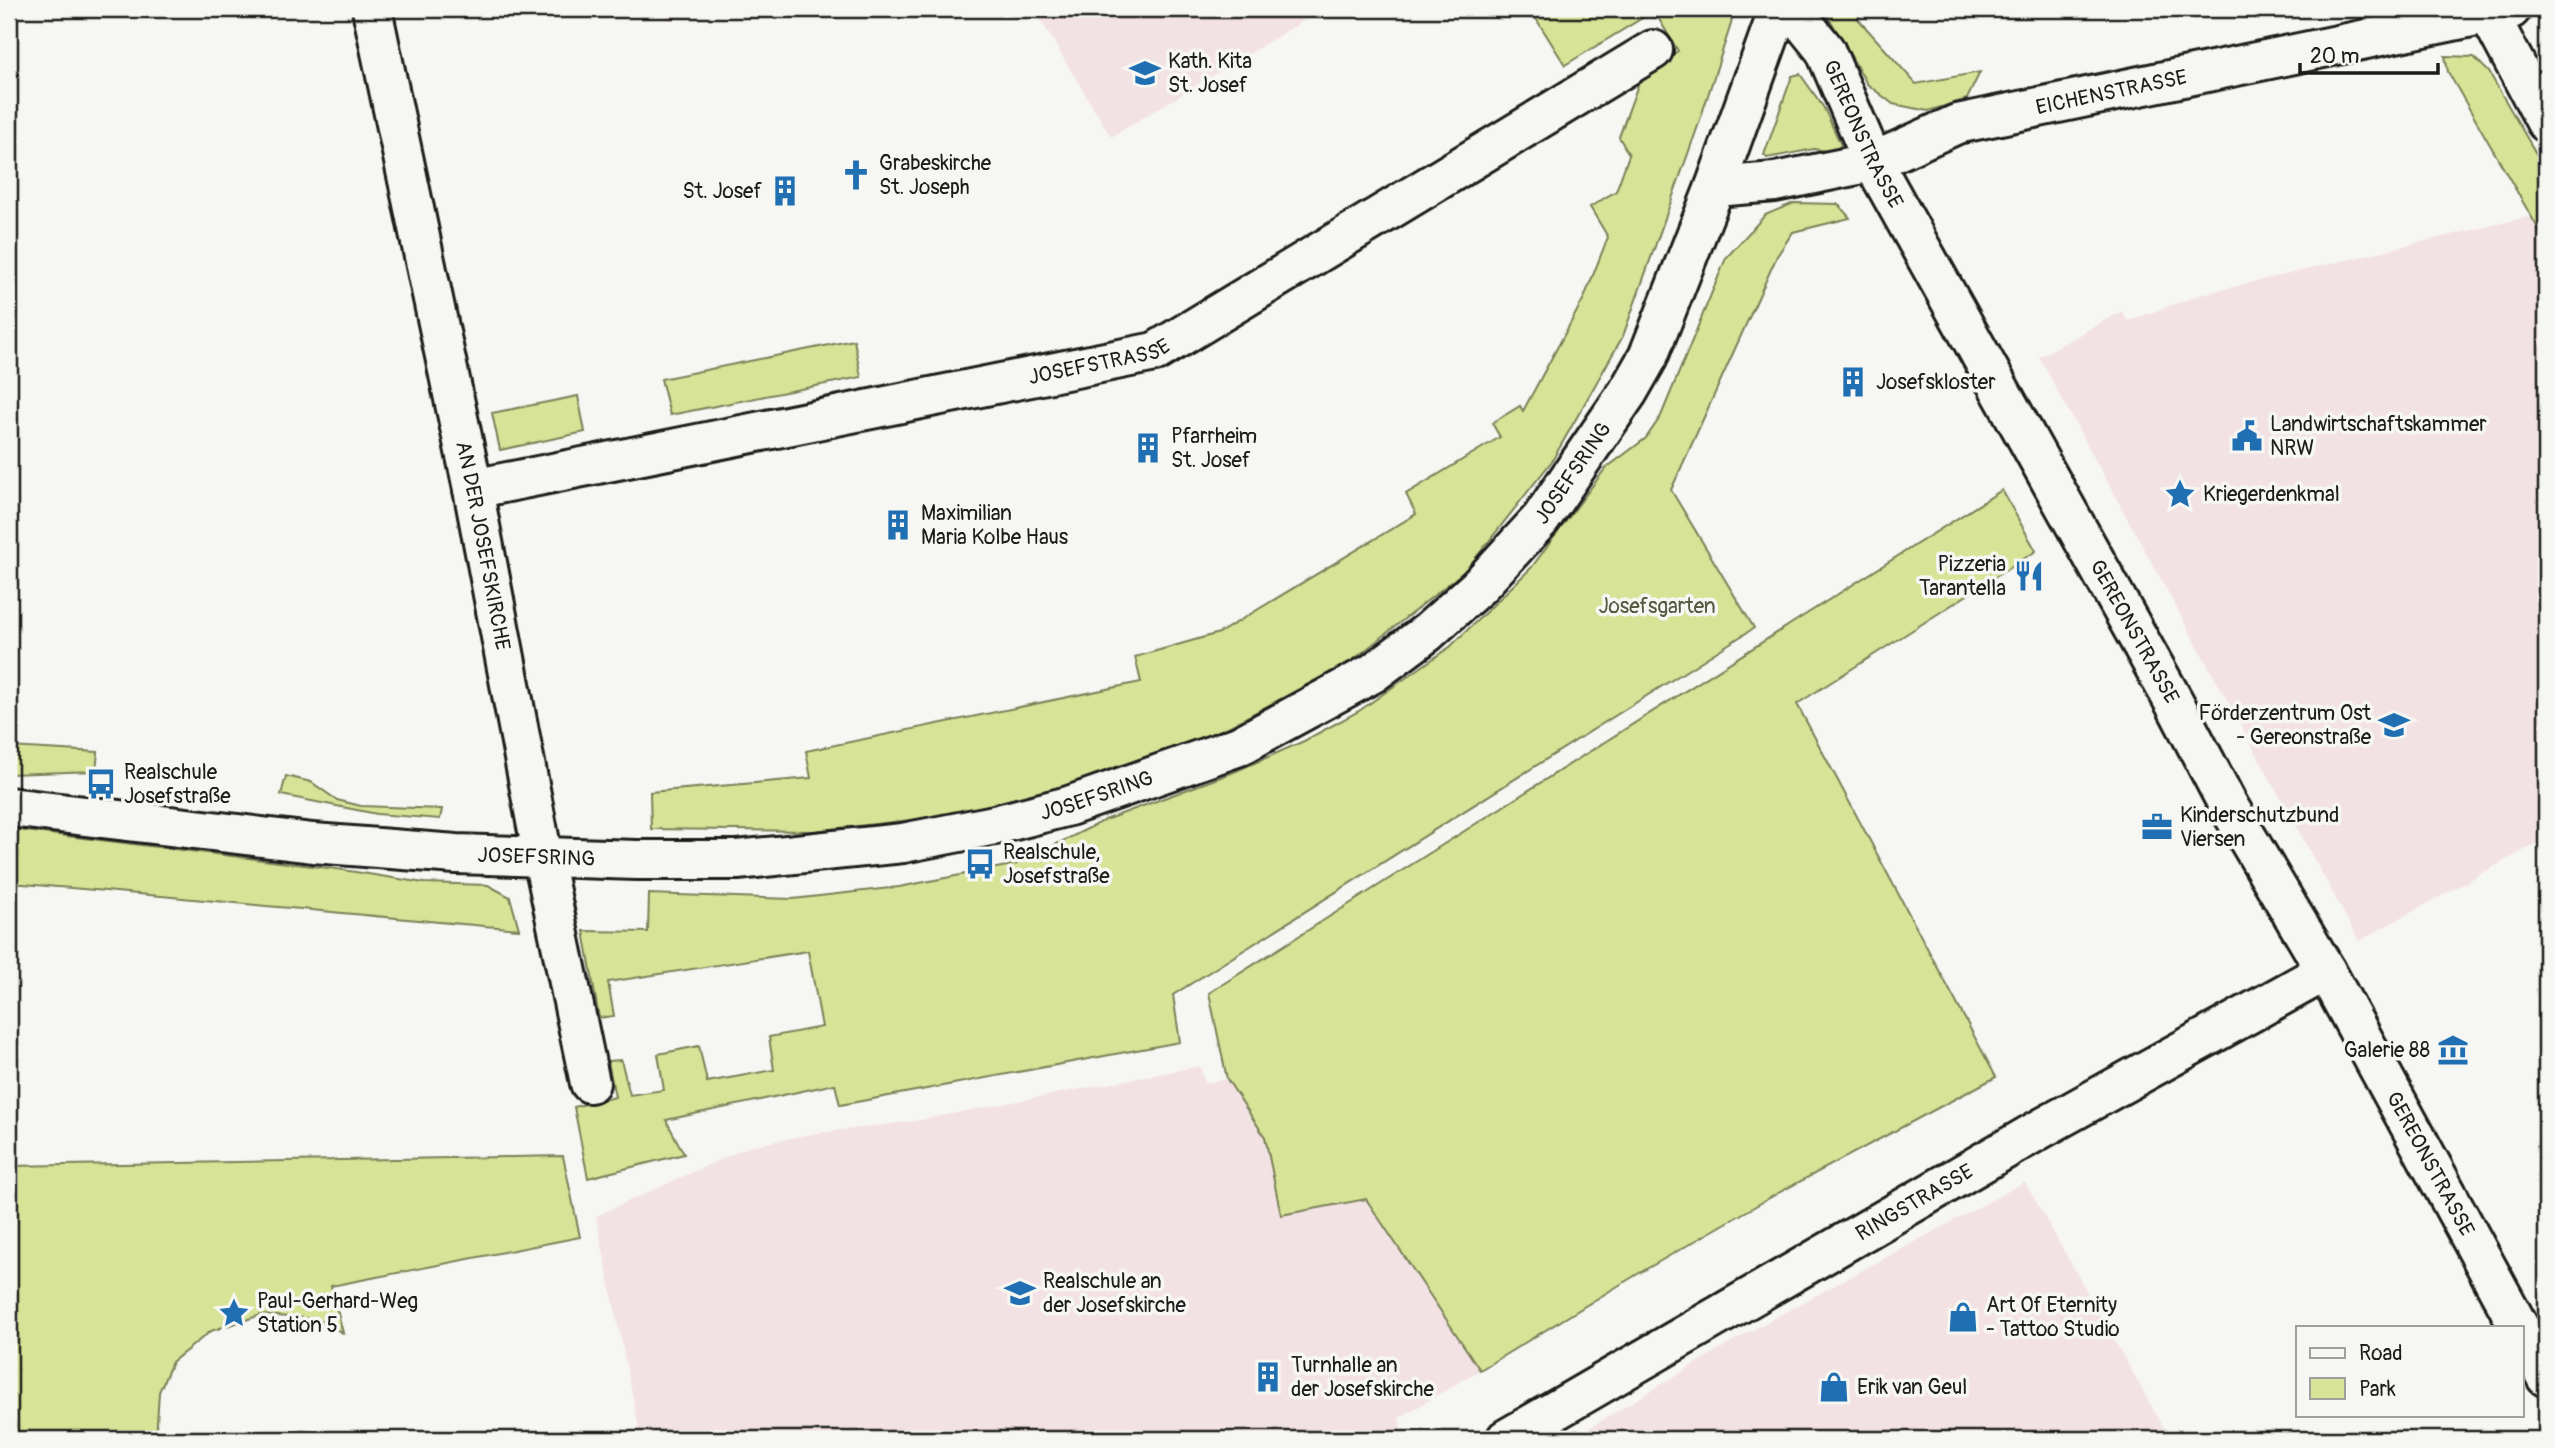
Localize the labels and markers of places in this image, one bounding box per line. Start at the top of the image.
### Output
place label: Kath. Kita St. Josef [1168,48,1252,99]
school or university icon: Kath. Kita St. Josef [1128,56,1162,90]
place label: Grabeskirche St. Joseph [879,150,992,201]
church icon: Grabeskirche St. Joseph [839,158,873,192]
building icon: St. Josef [768,174,802,208]
place label: St. Josef [683,178,762,205]
building icon: Josefskloster [1836,365,1870,399]
place label: Josefskloster [1876,369,1996,396]
place label: Landwirtschaftskammer NRW [2270,411,2487,462]
public building icon: Landwirtschaftskammer NRW [2230,419,2264,453]
place label: Pfarrheim St. Josef [1171,423,1257,474]
building icon: Pfarrheim St. Josef [1131,431,1165,465]
place icon: Kriegerdenkmal [2163,477,2197,511]
place label: Kriegerdenkmal [2203,481,2340,508]
place label: Maximilian Maria Kolbe Haus [921,500,1069,551]
building icon: Maximilian Maria Kolbe Haus [881,508,915,542]
place label: Pizzeria Tarantella [1919,551,2006,602]
restaurant icon: Pizzeria Tarantella [2012,559,2046,593]
place label: Förderzentrum Ost - Gereonstraße [2199,700,2372,751]
school or university icon: Förderzentrum Ost - Gereonstraße [2377,708,2411,742]
place label: Realschule Josefstraße [124,759,231,810]
bus stop icon: Realschule Josefstraße [84,767,118,801]
place label: Kinderschutzbund Viersen [2180,802,2339,853]
office icon: Kinderschutzbund Viersen [2140,810,2174,844]
place label: Realschule, Josefstraße [1003,839,1110,890]
bus stop icon: Realschule, Josefstraße [963,847,997,881]
museum icon: Galerie 88 [2436,1033,2470,1067]
place label: Galerie 88 [2344,1037,2430,1064]
place label: Realschule an der Josefskirche [1043,1268,1186,1319]
school or university icon: Realschule an der Josefskirche [1003,1276,1037,1310]
place label: Paul-Gerhard-Weg Station 5 [257,1288,418,1339]
place label: Art Of Eternity - Tattoo Studio [1986,1292,2120,1343]
place icon: Paul-Gerhard-Weg Station 5 [217,1296,251,1330]
shop icon: Art Of Eternity - Tattoo Studio [1946,1300,1980,1334]
place label: Turnhalle an der Josefskirche [1291,1352,1434,1403]
building icon: Turnhalle an der Josefskirche [1251,1360,1285,1394]
shop icon: Erik van Geul [1817,1370,1851,1404]
place label: Erik van Geul [1857,1374,1967,1401]

